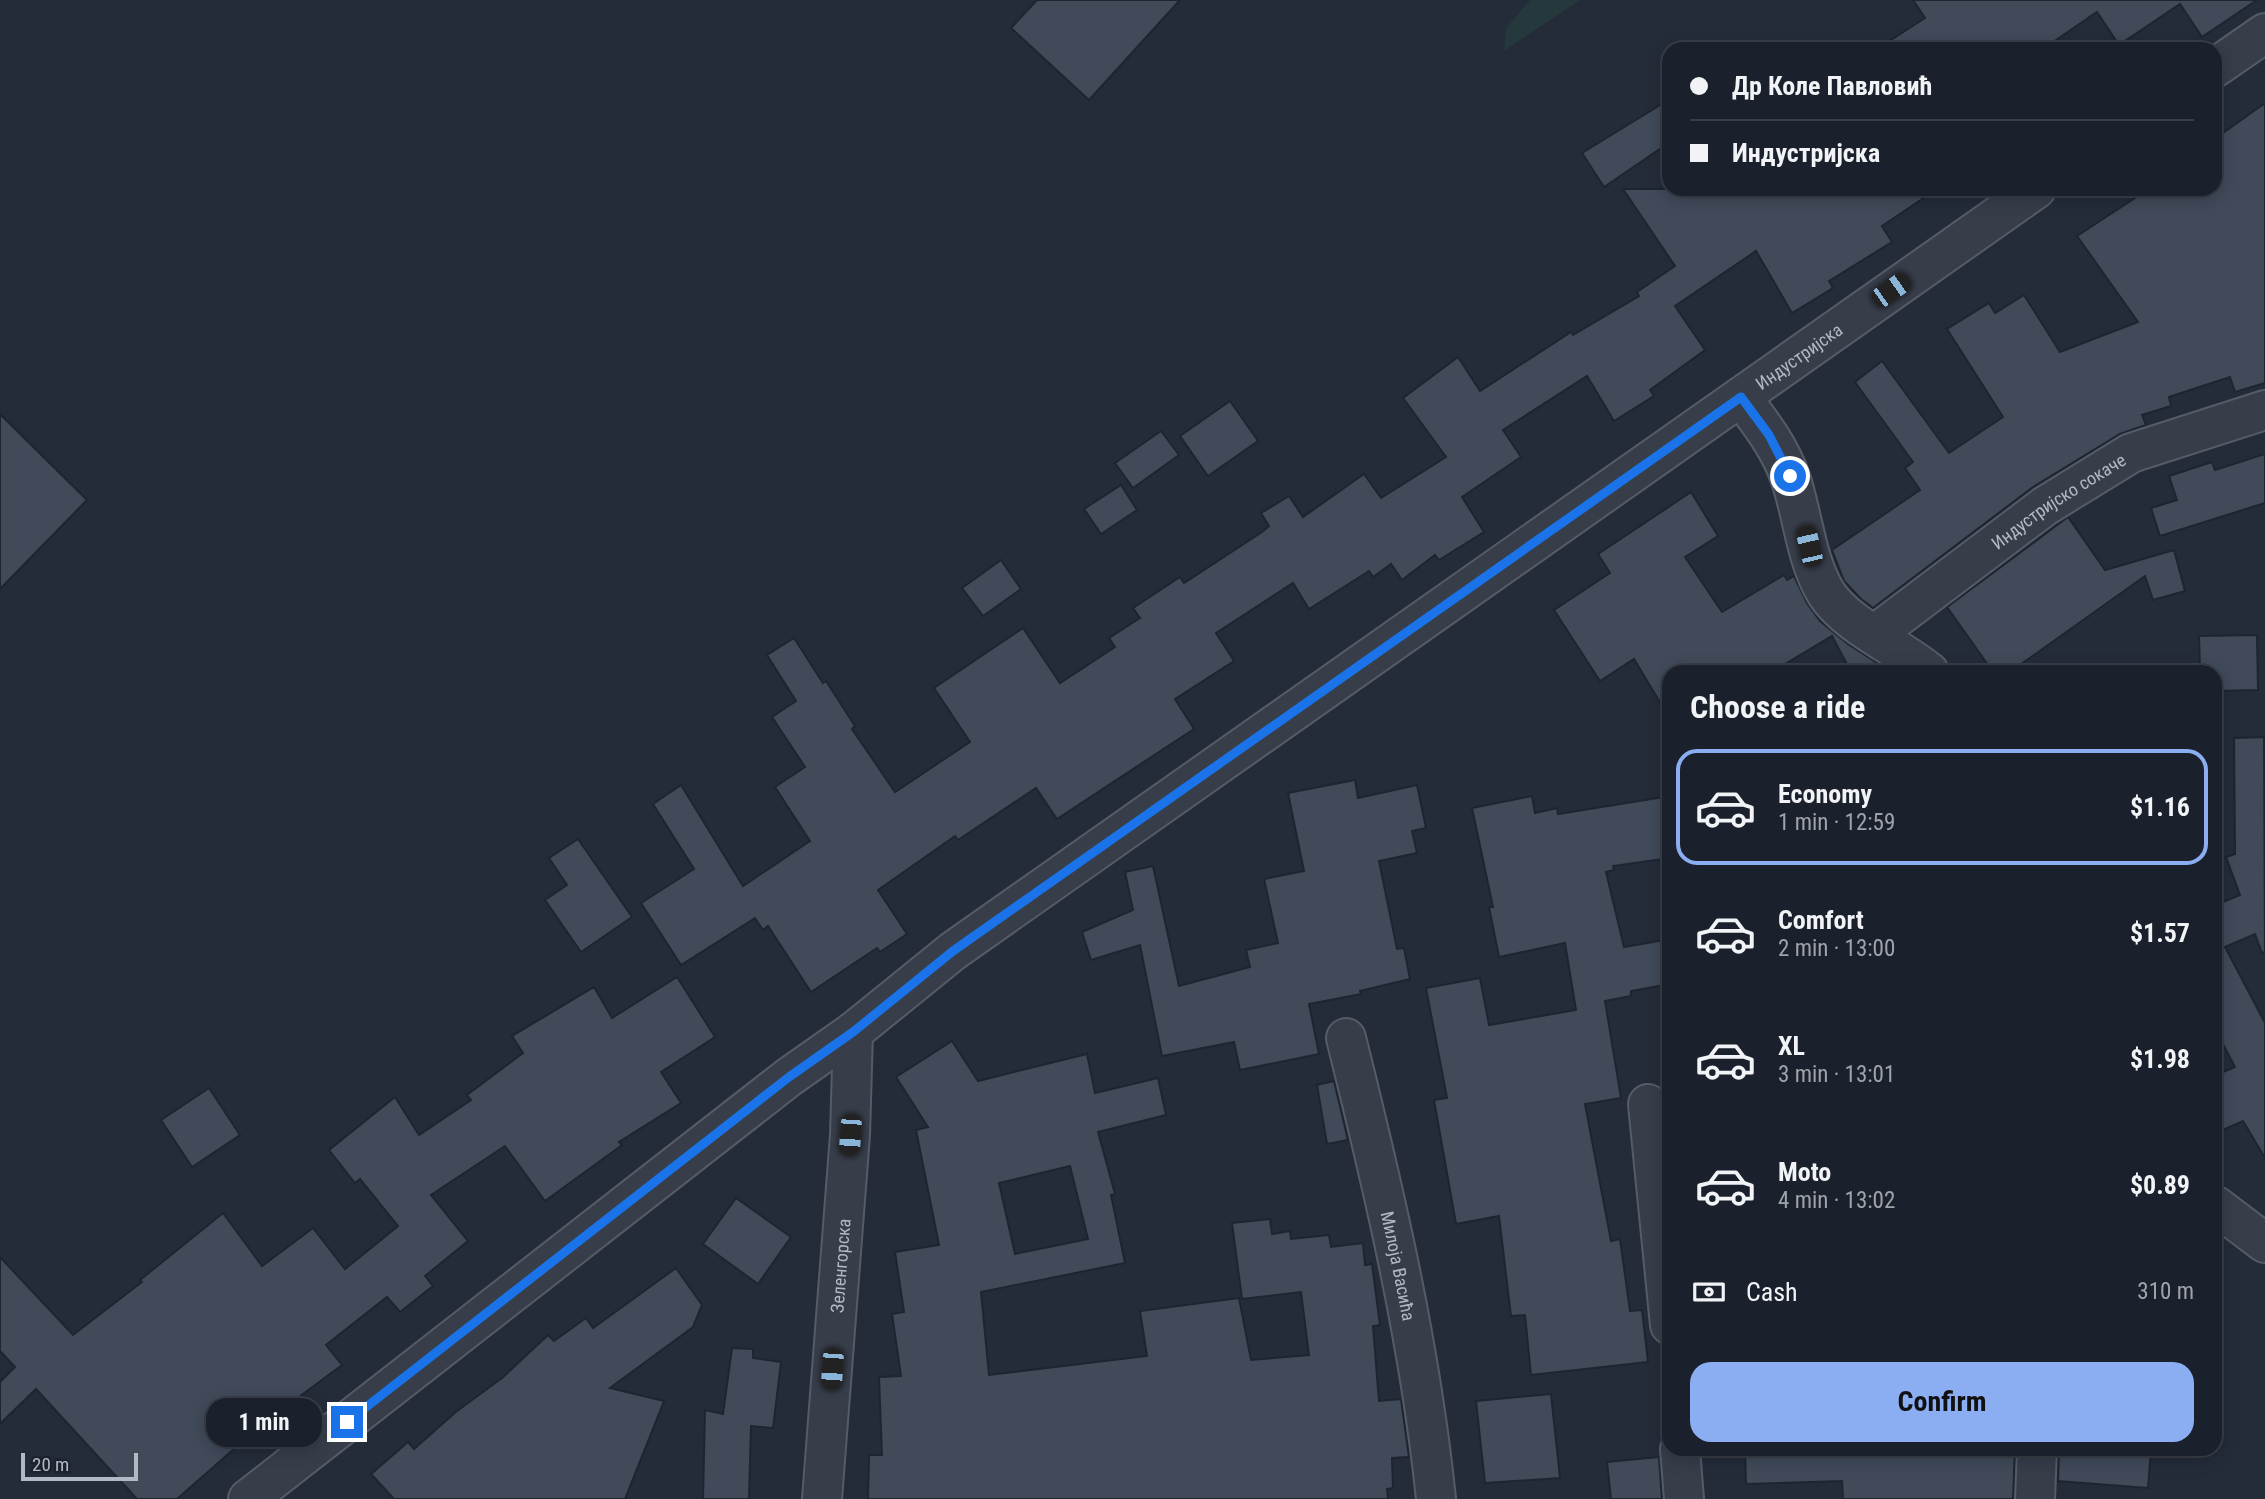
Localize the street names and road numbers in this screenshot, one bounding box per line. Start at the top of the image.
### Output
street label: Индустријска [1751,318,1846,394]
street label: Индустријско сокаче [1987,449,2129,553]
street label: Милоја Васића [1377,1209,1420,1322]
street label: Зеленгорска [826,1218,854,1314]

